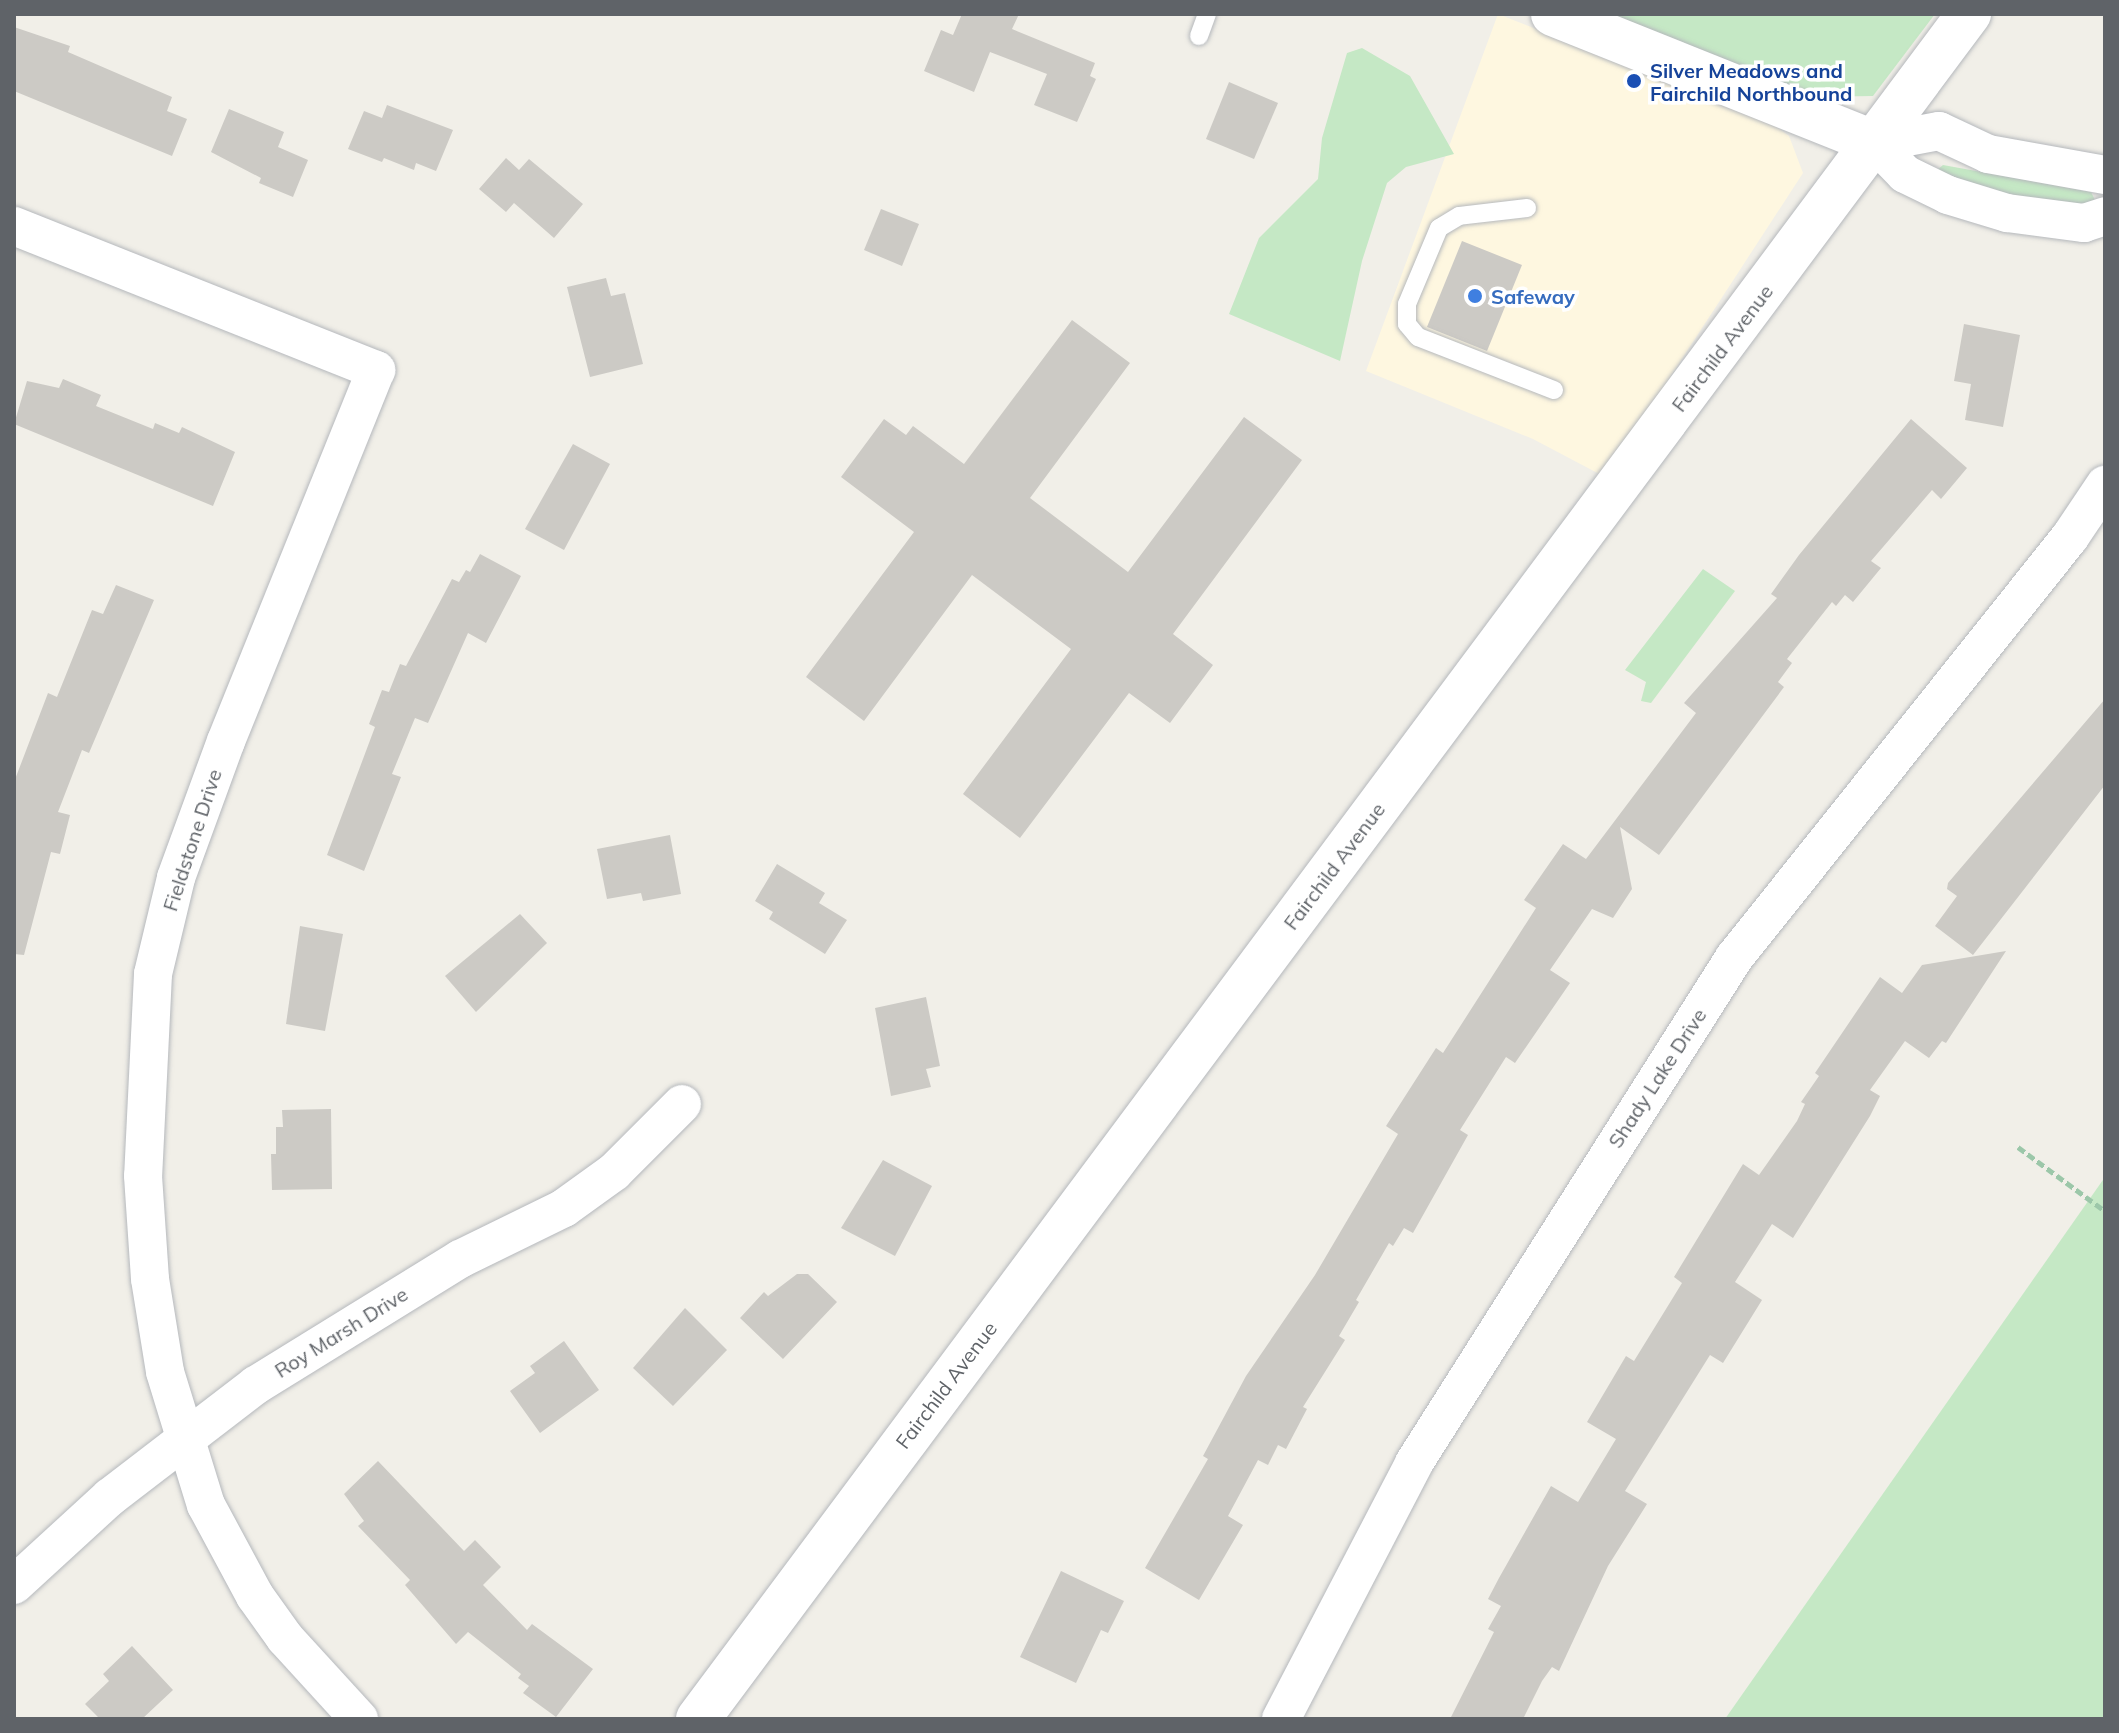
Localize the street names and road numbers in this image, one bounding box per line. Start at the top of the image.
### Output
street label: Fairchild Avenue [1666,280,1778,416]
street label: Fieldstone Drive [158,766,226,914]
street label: Fairchild Avenue [1278,798,1390,934]
street label: Shady Lake Drive [1603,1004,1711,1152]
street label: Roy Marsh Drive [270,1281,412,1383]
street label: Fairchild Avenue [890,1317,1002,1453]

